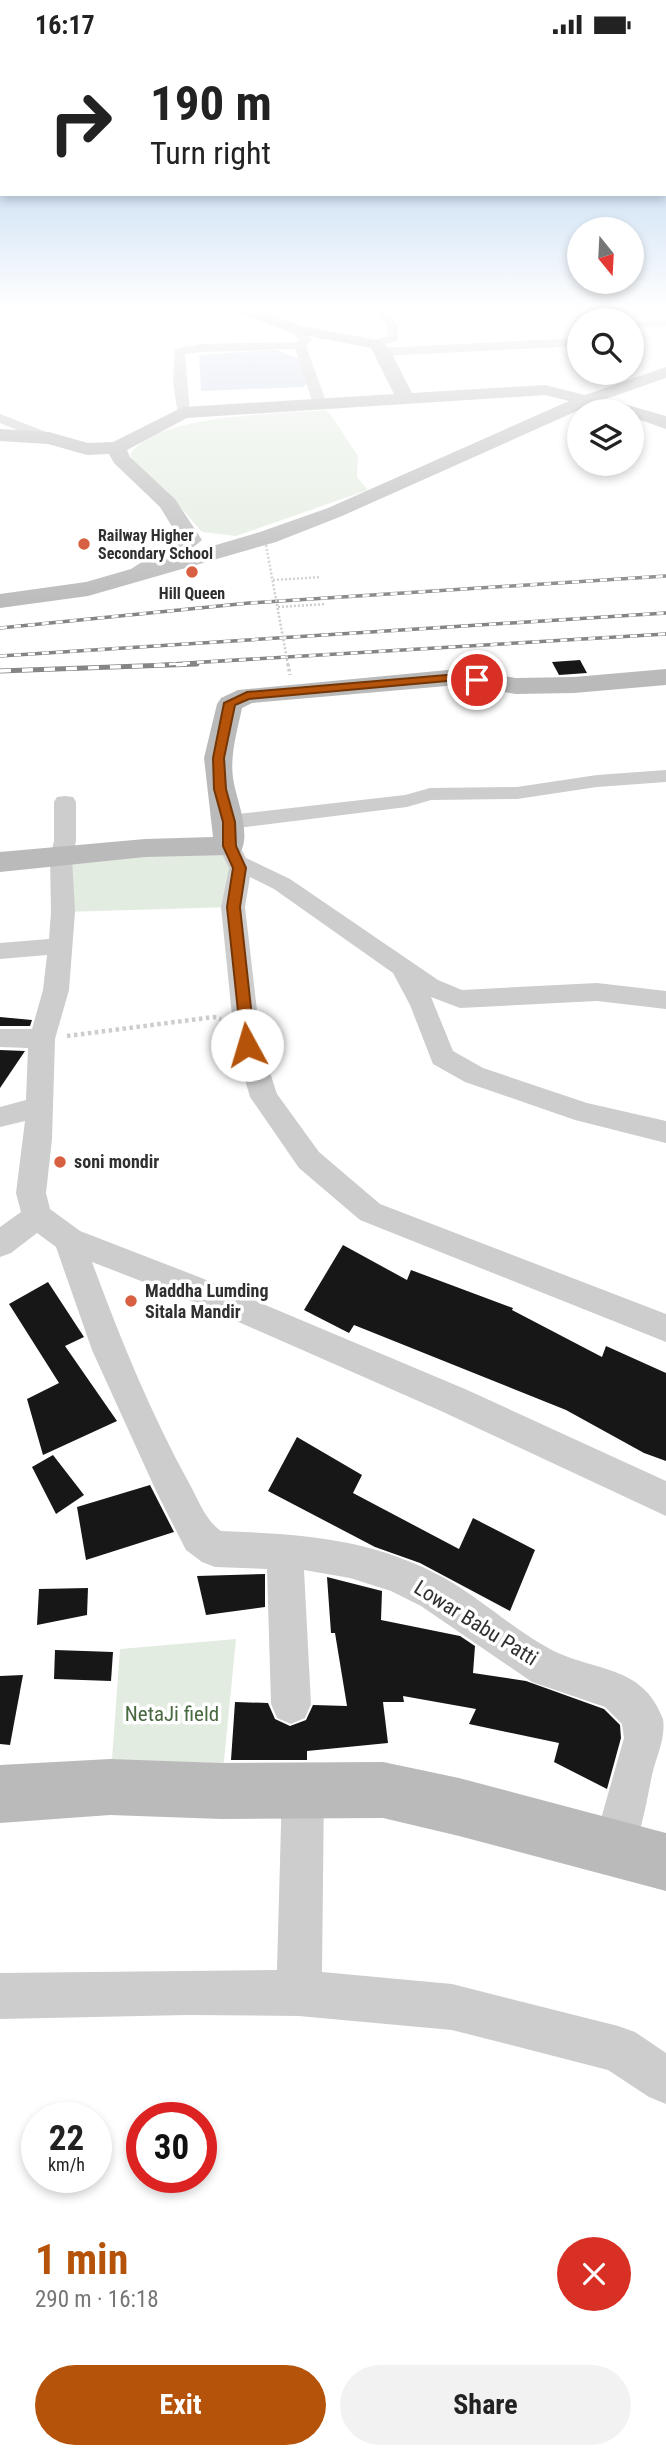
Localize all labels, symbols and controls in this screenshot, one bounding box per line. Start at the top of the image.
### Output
text: 16:17 [35,10,95,40]
text: 190 m [150,75,272,132]
icon: right [35,77,126,168]
text: Turn right [150,134,271,172]
north arrow [567,217,644,294]
map controls [567,217,644,476]
button: search [567,308,644,385]
button: layers [567,399,644,476]
place label: Railway Higher Secondary School [98,526,213,563]
marker: Railway Higher Secondary School [76,536,92,552]
marker: Hill Queen [184,564,200,580]
place label: Hill Queen [159,584,225,603]
pin [447,650,507,710]
icon: arrive [458,661,496,699]
position arrow [210,1008,284,1082]
place label: soni mondir [74,1151,159,1172]
marker: soni mondir [52,1154,68,1170]
place label: Maddha Lumding Sitala Mandir [145,1280,269,1322]
marker: Maddha Lumding Sitala Mandir [123,1293,139,1309]
street label: Lowar Babu Patti [410,1575,542,1671]
park label: NetaJi field [125,1702,219,1726]
speed limit sign: 30 [126,2102,217,2193]
text: 22 [49,2118,84,2159]
text: km/h [48,2154,85,2175]
text: 1 min [35,2235,128,2284]
button: close [557,2237,631,2311]
text: 290 m · 16:18 [35,2286,159,2313]
button: Exit [35,2365,326,2445]
button: Share [340,2365,631,2445]

